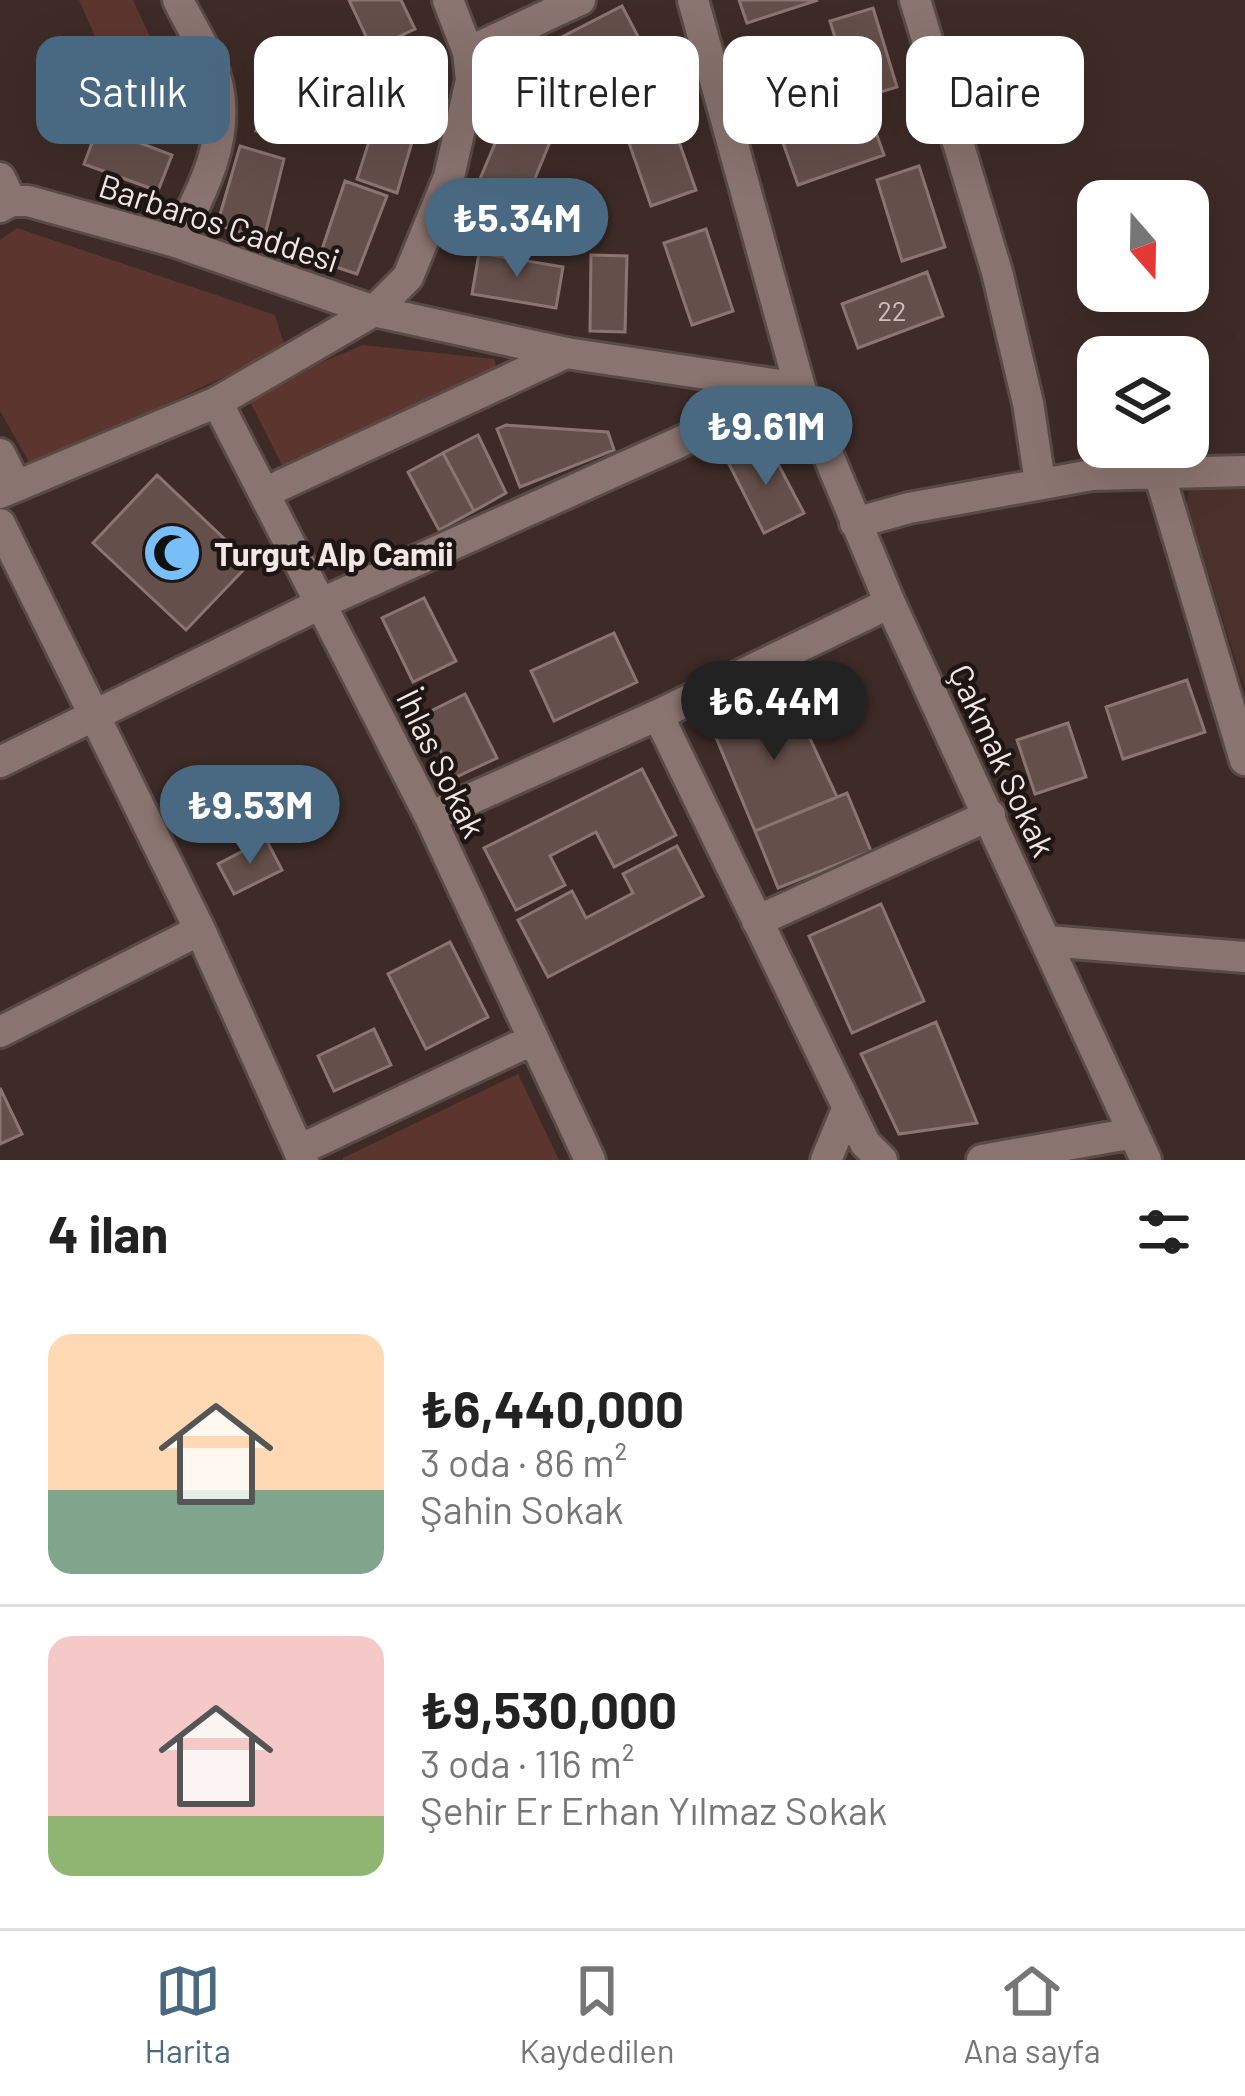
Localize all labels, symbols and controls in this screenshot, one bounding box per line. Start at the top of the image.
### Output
chip: Satılık [36,36,230,144]
chip: Kiralık [254,36,448,144]
chip: Filtreler [472,36,699,144]
chip: Yeni [723,36,882,144]
chip: Daire [906,36,1084,144]
street label: Barbaros Caddesi [94,164,344,280]
pin: ₺5.34M [419,178,615,280]
north arrow [1077,180,1209,312]
map controls [1077,180,1209,468]
text: ₺5.34M [452,193,582,240]
house number: 22 [878,294,906,326]
button: layers [1077,336,1209,468]
pin: ₺9.61M [668,386,864,488]
text: ₺9.61M [707,401,825,448]
mosque icon: Turgut Alp Camii [141,522,203,584]
place label: Turgut Alp Camii [214,533,453,573]
street label: Çakmak Sokak [941,658,1065,862]
pin: ₺6.44M [676,661,872,763]
text: ₺6.44M [708,676,840,723]
street label: İhlas Sokak [389,682,495,844]
pin: ₺9.53M [152,765,348,867]
text: ₺9.53M [187,780,313,827]
icon: filters [1131,1199,1197,1265]
text: 4 ilan [48,1202,168,1263]
text: ₺6,440,000 [420,1377,684,1438]
icon: home [144,1382,288,1526]
text: 3 oda · 86 m² [420,1438,627,1485]
text: Şahin Sokak [420,1485,623,1532]
text: ₺9,530,000 [420,1678,677,1739]
icon: home [144,1684,288,1828]
text: 3 oda · 116 m² [420,1739,634,1786]
text: Şehir Er Erhan Yılmaz Sokak [420,1786,887,1833]
tab: Harita [144,1958,231,2070]
tab: Kaydedilen [520,1958,675,2070]
tab: Ana sayfa [964,1958,1101,2070]

